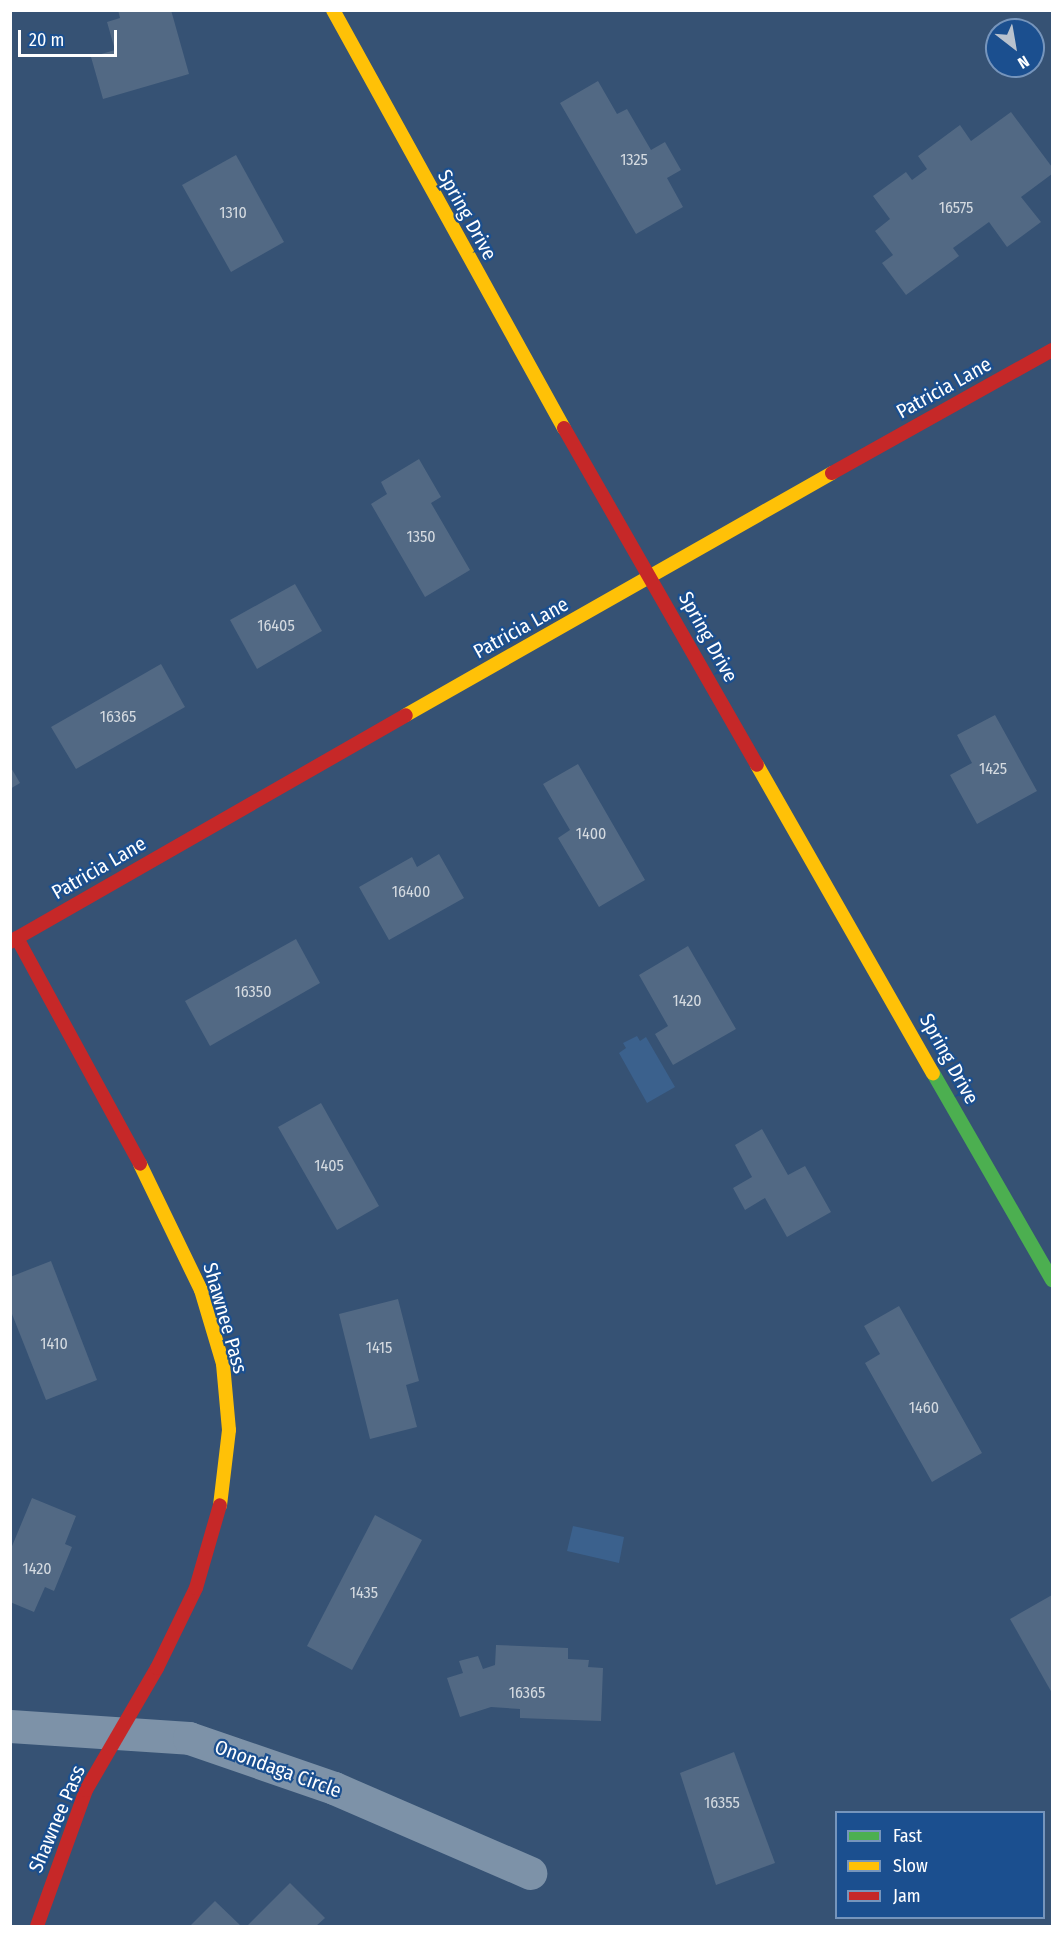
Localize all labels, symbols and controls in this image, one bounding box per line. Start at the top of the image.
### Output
scale bar [21,18,120,56]
north arrow [985,18,1045,78]
text: 20 m [29,29,64,51]
text: N [1014,52,1033,73]
house number: 1325 [620,150,648,170]
street label: Spring Drive [432,166,502,264]
house number: 16575 [939,198,973,218]
house number: 1310 [219,203,247,223]
street label: Patricia Lane [892,352,996,424]
house number: 1350 [406,527,436,547]
street label: Spring Drive [673,588,743,686]
street label: Patricia Lane [469,592,573,664]
house number: 16405 [257,616,295,636]
house number: 16365 [100,707,136,727]
house number: 1425 [979,759,1007,779]
house number: 1400 [576,824,606,844]
street label: Patricia Lane [48,831,150,905]
house number: 16400 [392,882,430,902]
house number: 16350 [235,982,271,1002]
house number: 1420 [672,991,702,1011]
street label: Spring Drive [914,1010,984,1108]
house number: 1405 [314,1156,344,1176]
street label: Shawnee Pass [198,1260,252,1376]
house number: 1410 [40,1334,68,1354]
house number: 1415 [366,1338,392,1358]
house number: 1460 [909,1398,939,1418]
house number: 1420 [22,1559,52,1579]
house number: 1435 [350,1583,378,1603]
house number: 16365 [509,1683,545,1703]
street label: Onondaga Circle [211,1735,345,1803]
street label: Shawnee Pass [24,1762,90,1876]
house number: 16355 [704,1793,740,1813]
legend [835,1811,1045,1919]
text: Fast [893,1825,922,1847]
text: Slow [893,1855,928,1877]
text: Jam [893,1885,921,1907]

